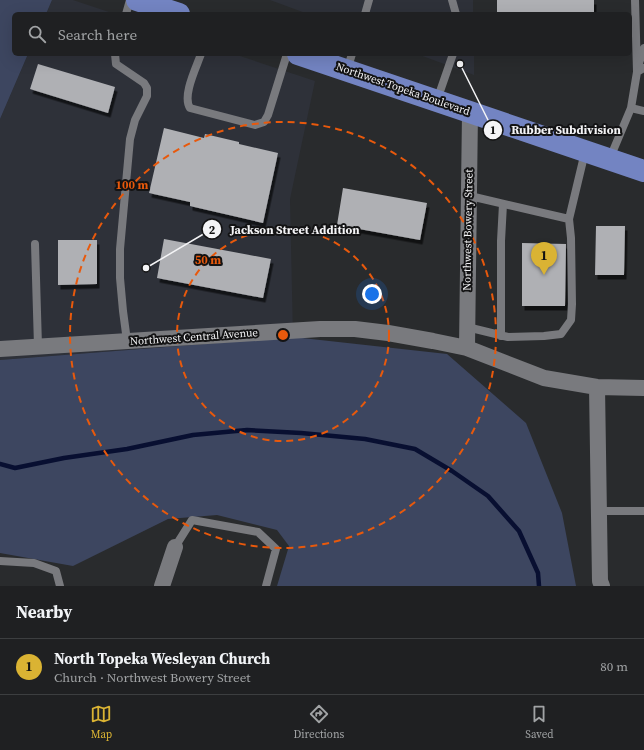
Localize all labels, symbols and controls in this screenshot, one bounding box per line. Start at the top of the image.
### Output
search box [12,12,632,56]
icon: search [26,23,48,45]
text: Search here [58,24,137,45]
street label: Northwest Topeka Boulevard [334,59,473,119]
callout: Rubber Subdivision [483,118,628,142]
text: 1 [490,122,496,138]
text: Rubber Subdivision [511,122,621,138]
street label: Northwest Bowery Street [459,169,477,291]
text: 100 m [116,177,149,193]
callout: Jackson Street Addition [202,217,368,241]
text: 2 [209,222,216,238]
text: Jackson Street Addition [229,222,360,238]
pin: 1 [531,242,557,275]
text: 50 m [195,252,221,268]
your location [362,284,382,304]
street label: Northwest Central Avenue [130,325,259,349]
centre of rings [276,328,290,342]
text: Nearby [16,600,72,624]
text: North Topeka Wesleyan Church [54,648,270,669]
text: 1 [25,658,33,675]
text: 80 m [600,658,628,675]
text: Church · Northwest Bowery Street [54,669,251,686]
tab: Map [90,703,112,742]
tab: Directions [293,703,344,742]
tab: Saved [525,703,554,742]

